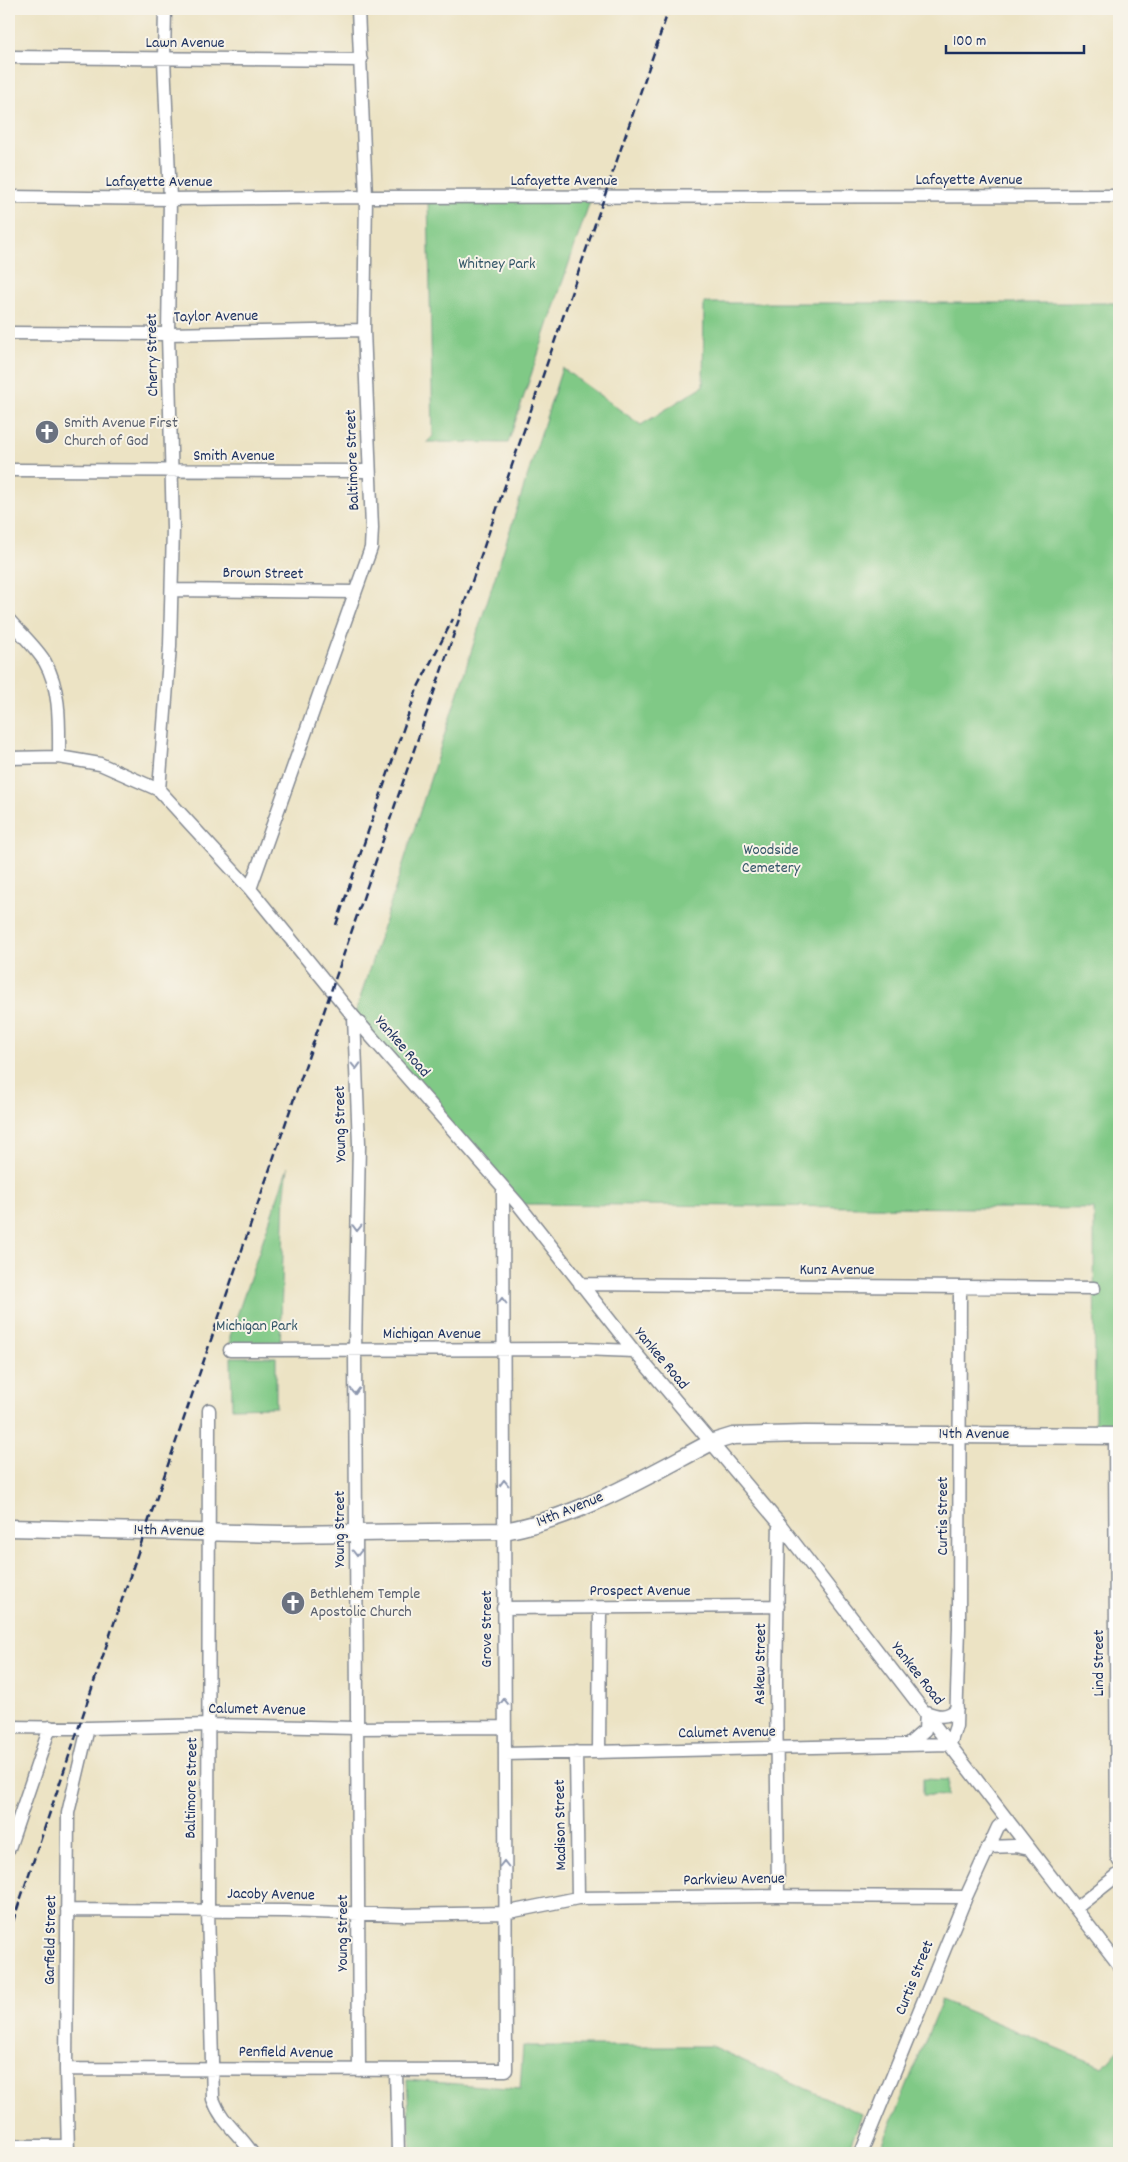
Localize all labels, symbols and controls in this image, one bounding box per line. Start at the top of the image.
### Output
scale bar [946,22,1083,54]
text: 100 m [953,31,986,53]
street label: Lawn Avenue [145,32,225,55]
street label: Lafayette Avenue [916,169,1023,192]
street label: Lafayette Avenue [511,170,618,193]
street label: Lafayette Avenue [106,171,213,194]
park label: Whitney Park [458,253,536,276]
street label: Taylor Avenue [173,305,259,329]
street label: Cherry Street [141,313,165,397]
street label: Baltimore Street [340,409,366,511]
place label: Smith Avenue First Church of God [64,412,178,453]
church icon: Smith Avenue First Church of God [34,419,60,445]
street label: Smith Avenue [193,445,275,468]
street label: Brown Street [222,562,304,586]
park label: Woodside Cemetery [742,839,801,880]
street label: Yankee Road [369,1011,435,1083]
one-way arrow [350,1062,361,1070]
street label: Young Street [329,1085,353,1163]
one-way arrow [352,1224,362,1232]
street label: Kunz Avenue [799,1259,875,1282]
one-way arrow [497,1297,508,1305]
park label: Michigan Park [216,1315,298,1338]
street label: Michigan Avenue [383,1323,481,1346]
street label: Yankee Road [628,1323,694,1395]
one-way arrow [350,1387,360,1395]
street label: 14th Avenue [939,1423,1009,1446]
street label: Curtis Street [932,1476,955,1555]
one-way arrow [499,1478,509,1486]
street label: 14th Avenue [533,1486,607,1534]
street label: Young Street [329,1491,352,1567]
street label: 14th Avenue [133,1519,205,1543]
one-way arrow [352,1550,362,1557]
street label: Prospect Avenue [589,1580,691,1603]
place label: Bethlehem Temple Apostolic Church [310,1583,420,1624]
church icon: Bethlehem Temple Apostolic Church [280,1590,306,1616]
street label: Grove Street [476,1590,499,1668]
street label: Askew Street [749,1623,773,1705]
street label: Lind Street [1088,1629,1111,1696]
street label: Yankee Road [885,1637,949,1711]
one-way arrow [499,1697,509,1705]
street label: Calumet Avenue [208,1698,306,1722]
street label: Calumet Avenue [678,1721,776,1745]
street label: Baltimore Street [180,1737,204,1839]
street label: Madison Street [549,1779,573,1871]
one-way arrow [499,1860,509,1868]
street label: Parkview Avenue [683,1868,785,1892]
street label: Jacoby Avenue [227,1883,315,1907]
street label: Garfield Street [39,1895,63,1985]
street label: Young Street [332,1895,355,1971]
street label: Curtis Street [890,1937,940,2019]
street label: Penfield Avenue [238,2041,334,2065]

